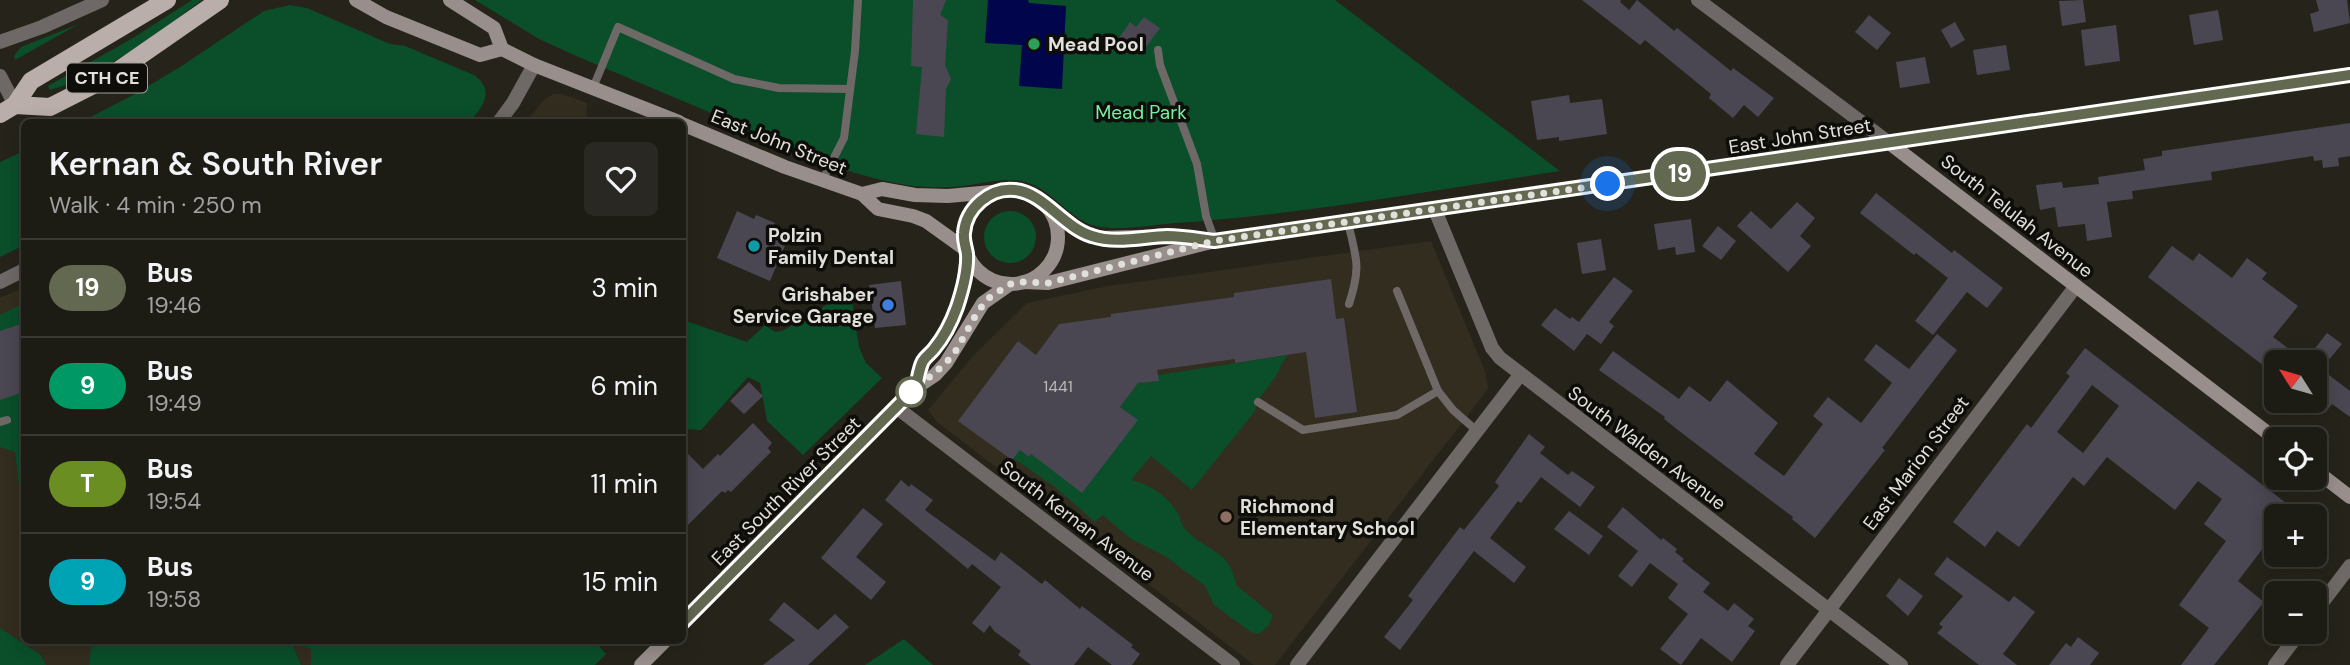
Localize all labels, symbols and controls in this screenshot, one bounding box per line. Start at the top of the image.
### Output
place label: Mead Pool [1048,32,1144,57]
marker: Mead Pool [1026,36,1042,52]
road number: CTH CE [67,64,147,92]
park label: Mead Park [1095,100,1187,125]
street label: East John Street [707,103,851,181]
street label: East John Street [1727,112,1873,160]
text: Kernan & South River [49,142,382,185]
button: heart [584,142,658,216]
street label: South Telulah Avenue [1936,149,2098,283]
line badge: 19 [1648,151,1712,197]
text: 19 [1668,158,1692,189]
your location [1590,166,1625,201]
text: Walk · 4 min · 250 m [49,190,262,220]
place label: Polzin Family Dental [768,223,894,270]
marker: Polzin Family Dental [746,238,762,254]
text: Bus [147,256,193,290]
text: 3 min [591,271,658,305]
text: 19 [76,272,99,303]
place label: Grishaber Service Garage [733,282,874,329]
text: 19:46 [147,290,202,320]
marker: Grishaber Service Garage [880,297,896,313]
north arrow [2264,350,2328,413]
map controls [2264,350,2327,644]
text: Bus [147,354,193,388]
text: 6 min [590,369,658,403]
text: 9 [80,370,95,401]
house number: 1441 [1043,376,1073,397]
unlabelled marker [896,377,926,407]
street label: South Walden Avenue [1563,380,1731,516]
text: 19:49 [147,388,202,418]
street label: East Marion Street [1857,391,1975,535]
street label: East South River Street [706,411,866,571]
button: locate [2264,427,2327,490]
text: Bus [147,452,193,486]
street label: South Kernan Avenue [995,455,1159,587]
text: 11 min [591,467,658,501]
text: T [80,468,95,499]
text: 19:54 [147,486,201,516]
place label: Richmond Elementary School [1240,494,1415,541]
button: + [2264,504,2327,567]
marker: Richmond Elementary School [1218,509,1234,525]
text: Bus [147,550,193,584]
text: 15 min [583,565,658,599]
text: 9 [80,566,95,597]
button: − [2264,581,2327,644]
text: 19:58 [147,584,201,614]

